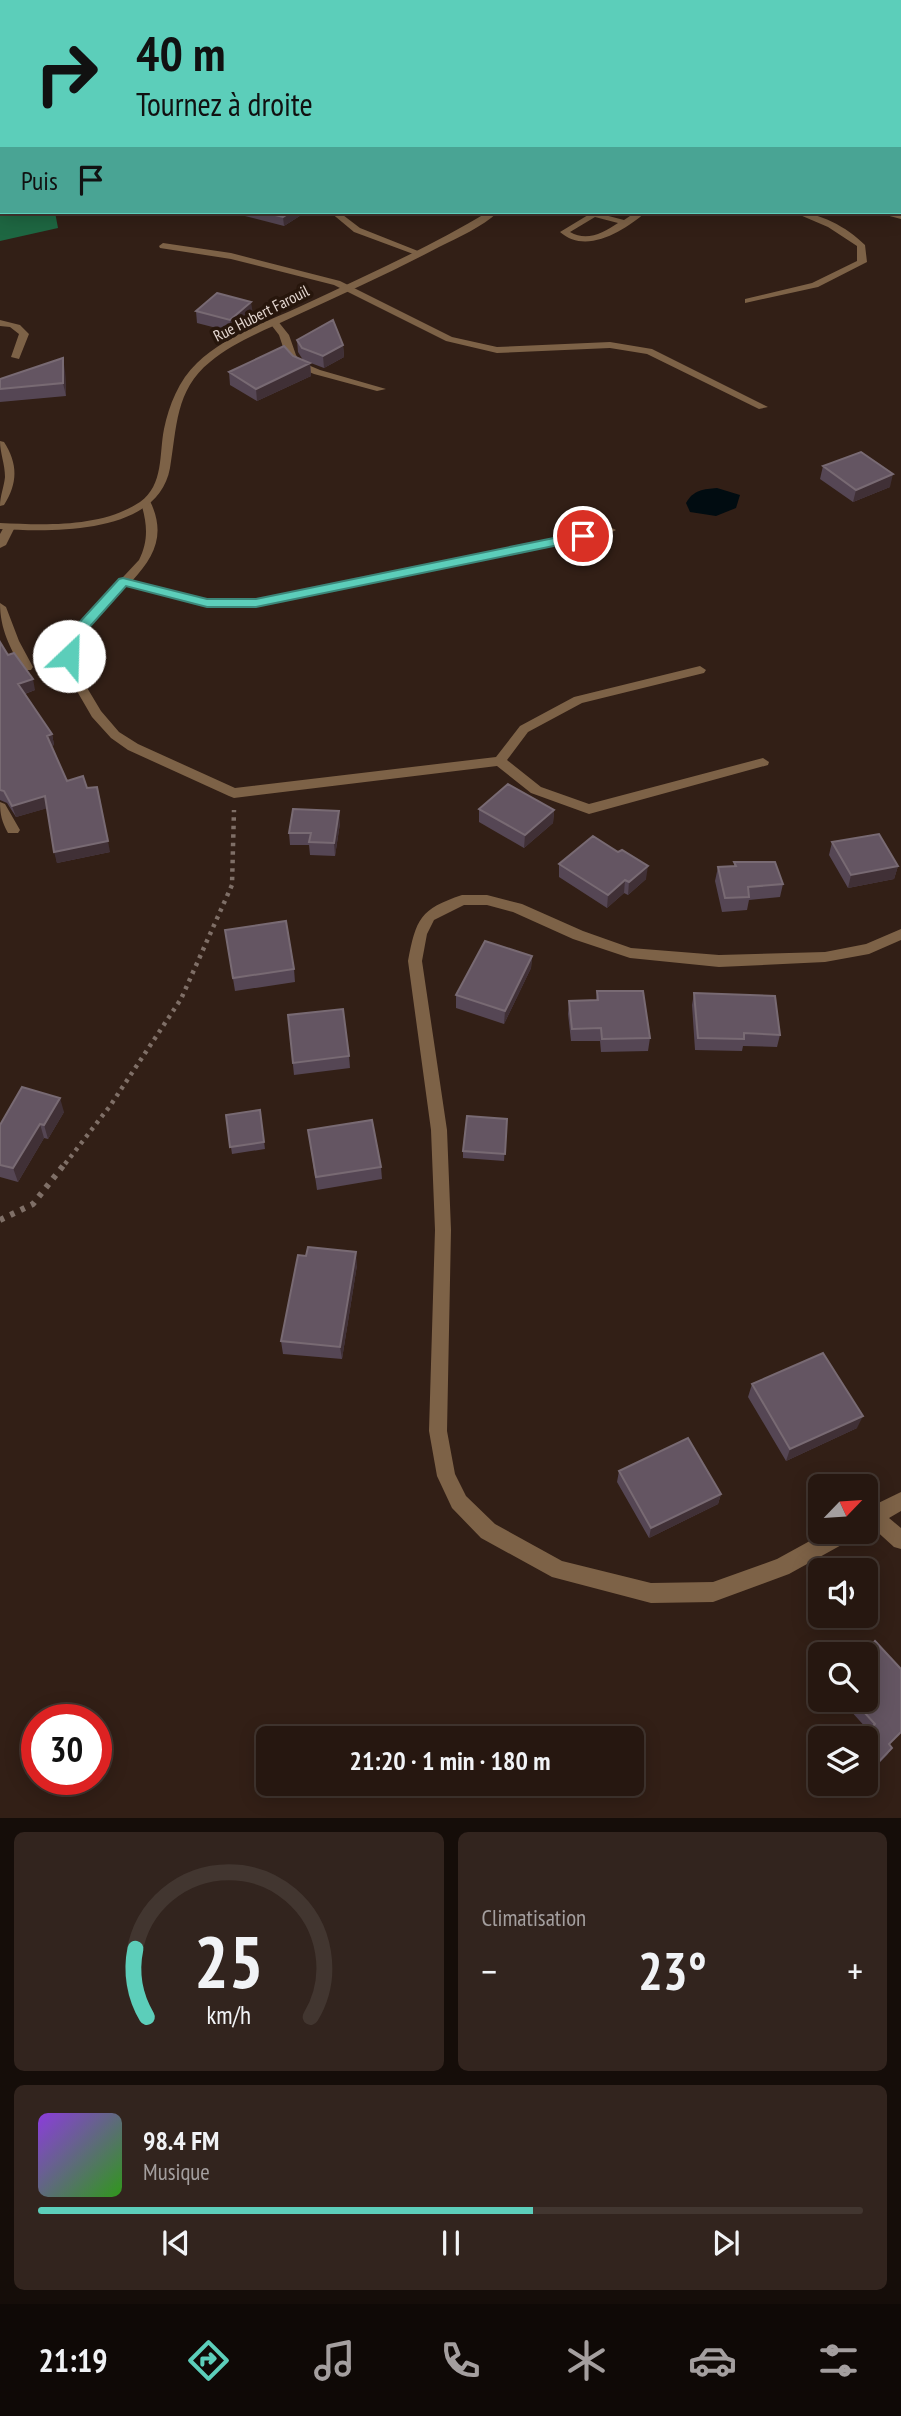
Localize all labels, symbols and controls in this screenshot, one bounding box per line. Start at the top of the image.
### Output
text: 40 m [136,21,225,85]
icon: right [21,28,112,119]
text: Tournez à droite [136,83,313,125]
icon: arrive [72,161,110,199]
text: Puis [21,164,58,197]
street label: Rue Hubert Farouil [210,280,312,346]
pin [553,506,613,566]
icon: arrive [564,517,602,555]
position arrow [32,619,106,693]
north arrow [808,1474,878,1544]
map controls [808,1474,878,1796]
button: sound [808,1558,878,1628]
button: search [808,1642,878,1712]
speed limit sign: 30 [21,1704,112,1795]
button: layers [808,1726,878,1796]
text: 21:20 · 1 min · 180 m [350,1744,550,1777]
text: Climatisation [482,1903,586,1932]
text: 25 [194,1914,264,2008]
text: 23° [638,1937,707,2004]
text: − [482,1946,497,1995]
text: + [847,1946,863,1995]
text: km/h [207,1999,251,2031]
text: 98.4 FM [143,2124,219,2157]
text: Musique [143,2157,210,2186]
icon: previous [157,2224,195,2262]
icon: pause [432,2224,470,2262]
icon: next [707,2224,745,2262]
icon: directions [184,2336,233,2385]
icon: music [310,2336,359,2385]
icon: phone [436,2336,485,2385]
icon: climate [562,2336,611,2385]
icon: car [688,2336,737,2385]
icon: filters [814,2336,863,2385]
text: 21:19 [38,2339,108,2381]

